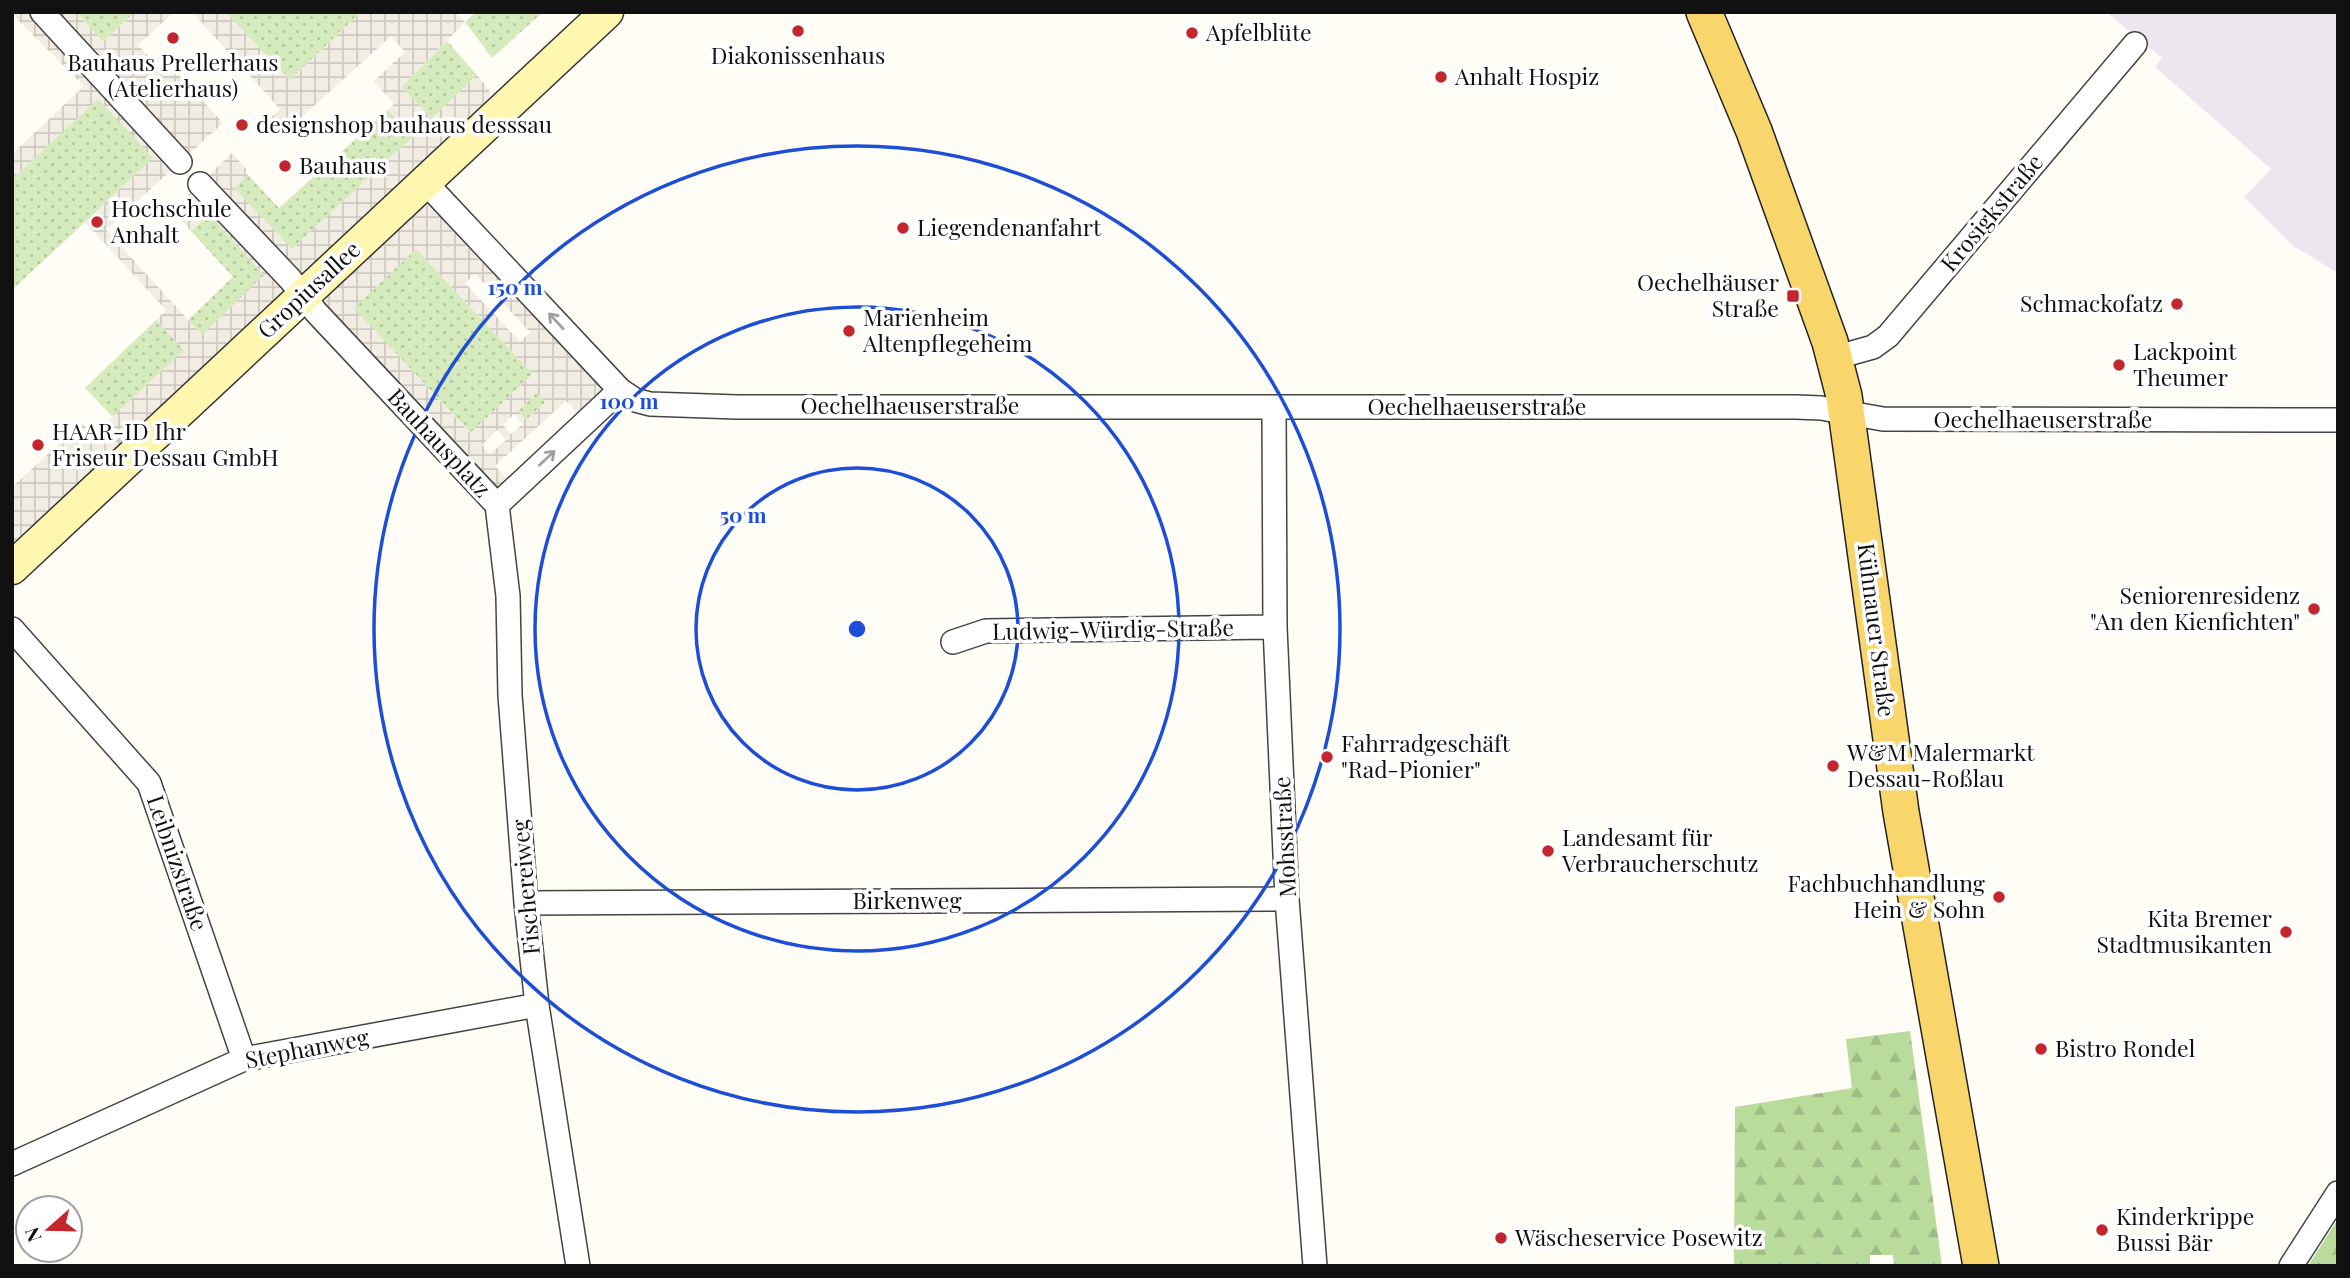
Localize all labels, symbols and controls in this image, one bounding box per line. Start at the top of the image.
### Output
place label: Apfelblüte [1205,16,1312,47]
marker: Diakonissenhaus [790,23,806,39]
marker: Apfelblüte [1184,25,1200,41]
marker: Bauhaus Prellerhaus (Atelierhaus) [165,30,181,46]
place label: Diakonissenhaus [711,39,885,70]
place label: Bauhaus Prellerhaus (Atelierhaus) [67,46,279,103]
place label: Anhalt Hospiz [1454,60,1599,91]
marker: Anhalt Hospiz [1433,69,1449,85]
place label: designshop bauhaus desssau [256,108,552,139]
marker: designshop bauhaus desssau [234,117,250,133]
street label: Krosigkstraße [1933,147,2049,277]
place label: Bauhaus [299,149,387,180]
marker: Bauhaus [277,158,293,174]
place label: Hochschule Anhalt [110,192,232,249]
place label: Liegendenanfahrt [917,211,1102,242]
marker: Hochschule Anhalt [89,214,105,230]
marker: Liegendenanfahrt [895,220,911,236]
street label: Gropiusallee [250,233,366,345]
place label: Oechelhäuser Straße [1637,266,1779,323]
text: 150 m [488,272,542,300]
place label: Schmackofatz [2020,287,2163,318]
marker: Oechelhäuser Straße [1785,288,1801,304]
marker: Schmackofatz [2169,296,2185,312]
place label: Marienheim Altenpflegeheim [862,301,1033,358]
one-way arrow [547,313,564,330]
marker: Marienheim Altenpflegeheim [841,323,857,339]
place label: Lackpoint Theumer [2133,335,2237,392]
marker: Lackpoint Theumer [2111,357,2127,373]
street label: Bauhausplatz [382,381,499,503]
text: 100 m [599,386,659,414]
street label: Oechelhaeuserstraße [801,389,1019,420]
street label: Oechelhaeuserstraße [1368,390,1586,421]
street label: Oechelhaeuserstraße [1934,403,2152,434]
place label: HAAR-ID Ihr Friseur Dessau GmbH [52,415,279,472]
marker: HAAR-ID Ihr Friseur Dessau GmbH [30,437,46,453]
one-way arrow [538,450,556,466]
text: 50 m [719,500,767,528]
street label: Kühnauer Straße [1851,541,1904,719]
place label: Seniorenresidenz "An den Kienfichten" [2090,579,2300,636]
marker: Seniorenresidenz "An den Kienfichten" [2306,601,2322,617]
street label: Ludwig-Würdig-Straße [992,611,1234,646]
centre of rings [845,617,869,641]
place label: Fahrradgeschäft "Rad-Pionier" [1341,727,1511,784]
place label: W&M Malermarkt Dessau-Roßlau [1846,736,2035,793]
marker: Fahrradgeschäft "Rad-Pionier" [1319,749,1335,765]
marker: W&M Malermarkt Dessau-Roßlau [1825,758,1841,774]
street label: Mohsstraße [1265,776,1302,898]
street label: Leibnizstraße [141,791,216,934]
street label: Fischereiweg [503,818,546,956]
place label: Landesamt für Verbraucherschutz [1561,821,1759,878]
marker: Landesamt für Verbraucherschutz [1540,843,1556,859]
place label: Fachbuchhandlung Hein & Sohn [1787,867,1985,924]
street label: Birkenweg [852,884,962,915]
marker: Fachbuchhandlung Hein & Sohn [1991,889,2007,905]
place label: Kita Bremer Stadtmusikanten [2097,902,2272,959]
marker: Kita Bremer Stadtmusikanten [2278,924,2294,940]
street label: Stephanweg [242,1020,371,1075]
place label: Bistro Rondel [2055,1032,2196,1063]
marker: Bistro Rondel [2033,1041,2049,1057]
north arrow [14,1194,84,1264]
place label: Kinderkrippe Bussi Bär [2116,1200,2254,1257]
place label: Wäscheservice Posewitz [1514,1221,1763,1252]
marker: Kinderkrippe Bussi Bär [2094,1222,2110,1238]
text: N [17,1224,47,1246]
marker: Wäscheservice Posewitz [1493,1230,1509,1246]

